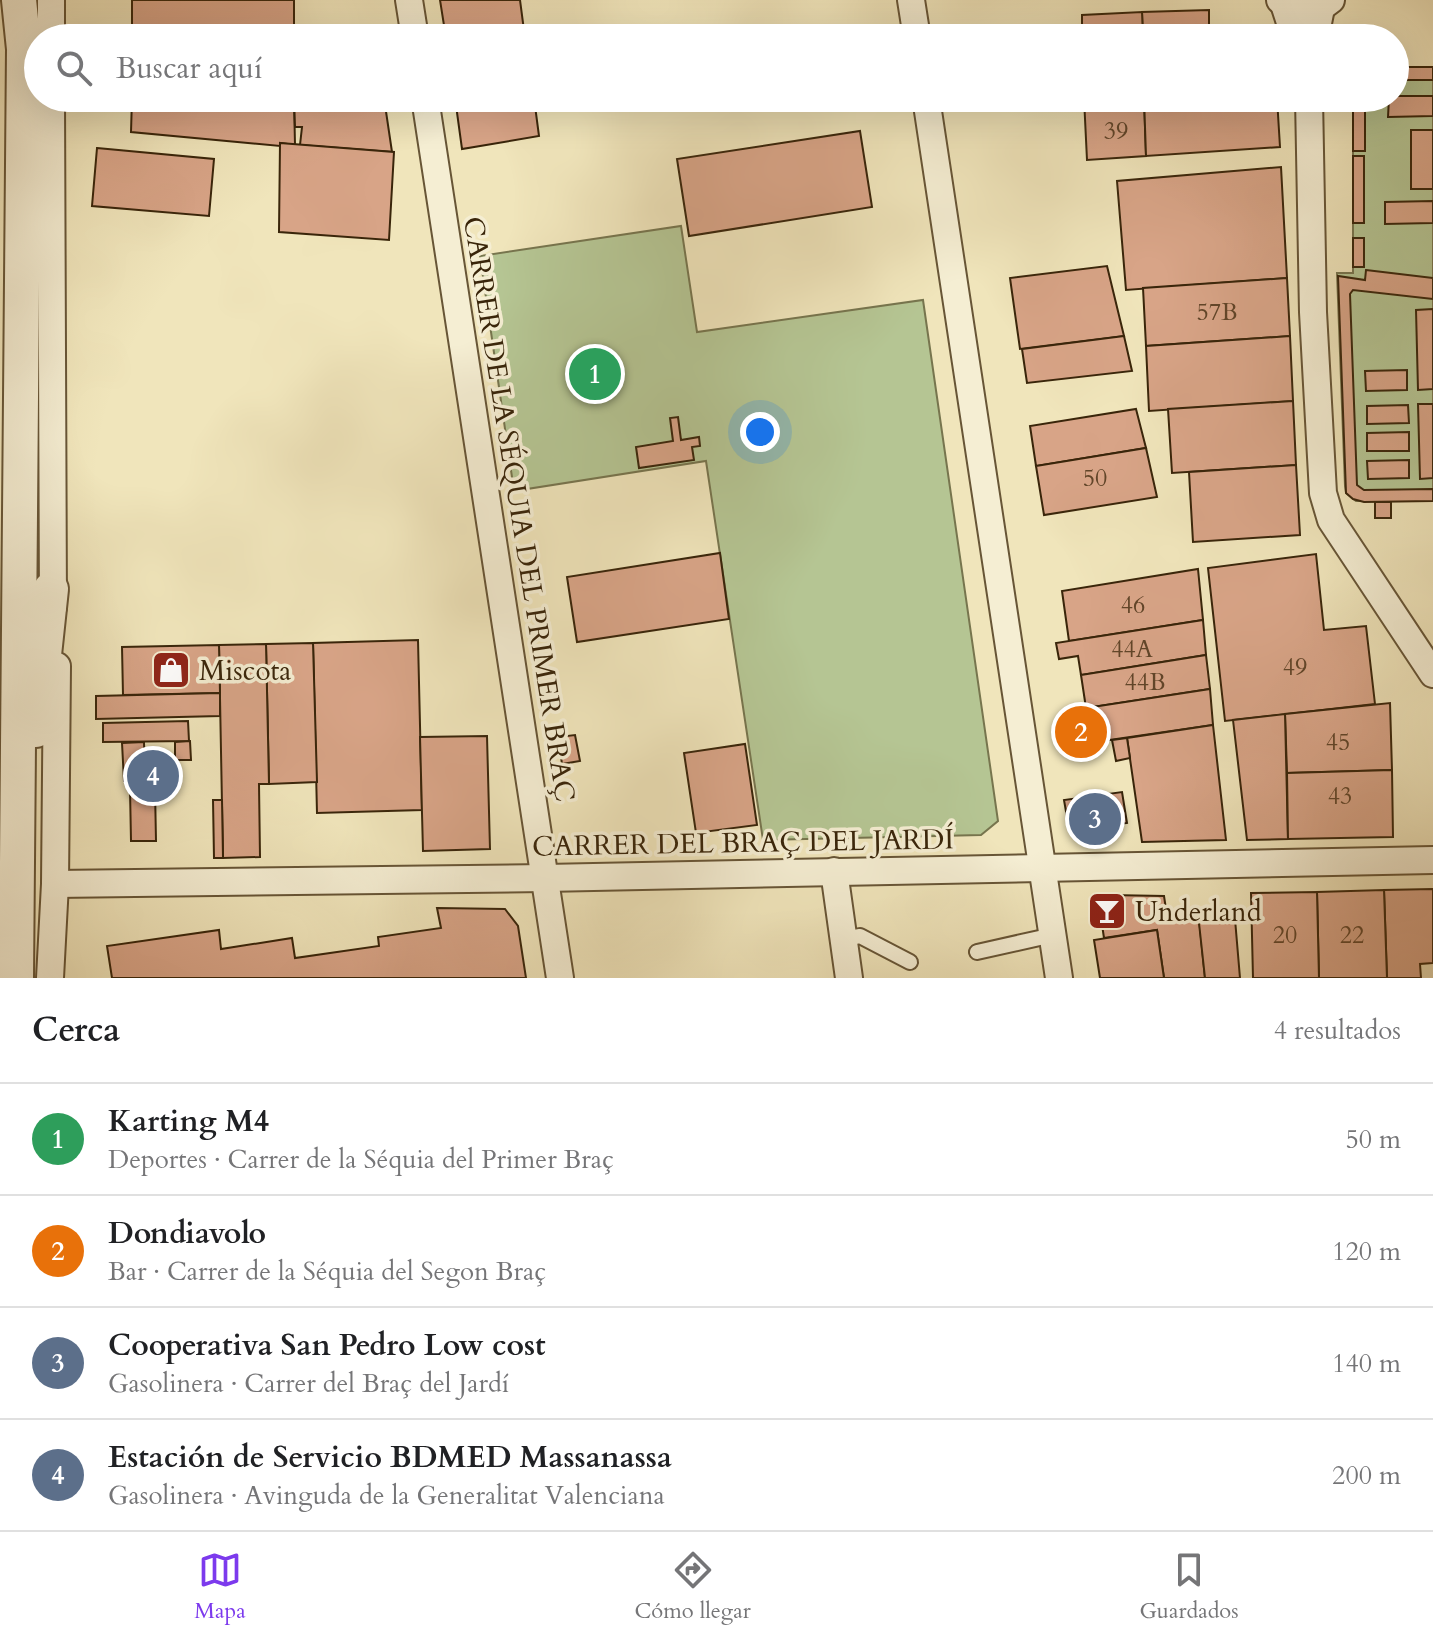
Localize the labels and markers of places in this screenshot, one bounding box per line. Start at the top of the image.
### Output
pin: 1 [569,344,621,404]
shop icon: Miscota [150,649,192,691]
place label: Miscota [199,652,291,690]
pin: 2 [1055,702,1107,762]
pin: 4 [127,746,179,806]
pin: 3 [1069,789,1121,849]
bar icon: Underland [1086,890,1128,932]
place label: Underland [1135,893,1262,931]

